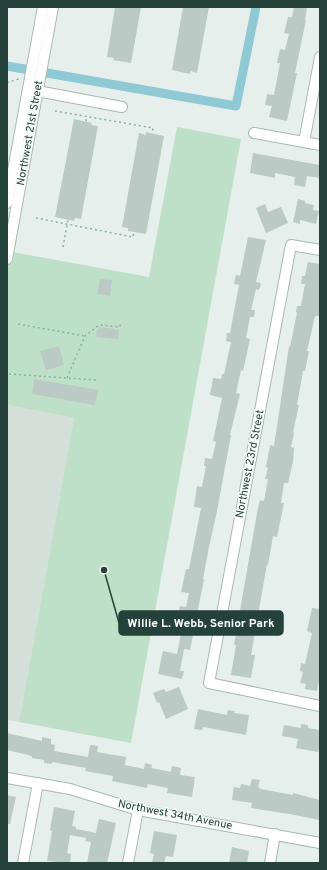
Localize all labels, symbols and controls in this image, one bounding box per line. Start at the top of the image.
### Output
street label: Northwest 21st Street [14,79,46,187]
street label: Northwest 23rd Street [233,409,267,519]
callout: Willie L. Webb, Senior Park [119,611,283,635]
text: Willie L. Webb, Senior Park [127,616,275,632]
street label: Northwest 34th Avenue [117,797,233,833]

